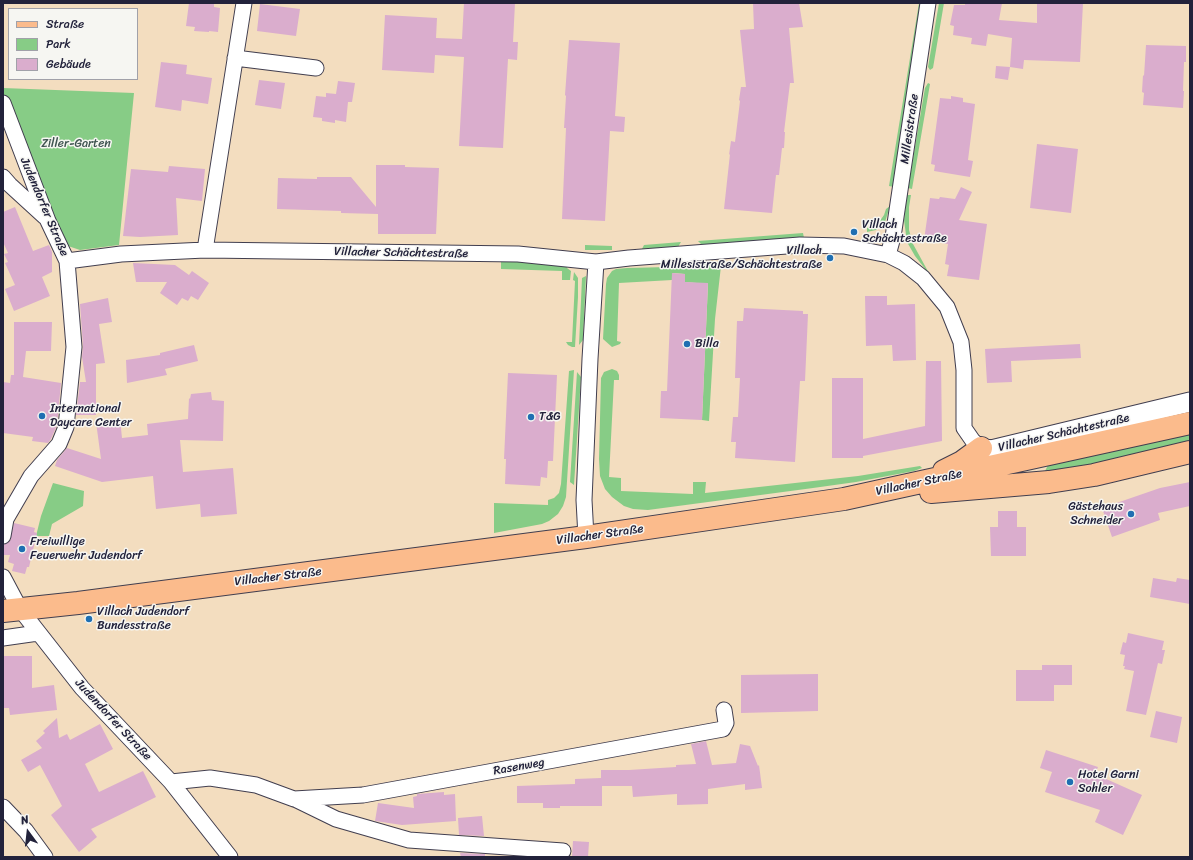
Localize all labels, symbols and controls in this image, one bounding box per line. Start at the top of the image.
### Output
legend [8,8,138,80]
text: Straße [46,13,84,35]
text: Park [46,33,71,55]
text: Gebäude [46,53,91,75]
street label: Millesistraße [898,93,922,165]
park label: Ziller-Garten [41,137,111,151]
street label: Judendorfer Straße [17,155,71,259]
place label: Villach Schächtestraße [862,218,947,246]
marker: Villach Schächtestraße [849,227,859,237]
place label: Villach Millesistraße/Schächtestraße [661,244,822,272]
street label: Villacher Schächtestraße [334,245,468,261]
marker: Villach Millesistraße/Schächtestraße [825,253,835,263]
place label: Billa [695,337,719,351]
marker: Billa [682,339,692,349]
place label: International Daycare Center [50,402,132,430]
place label: T&G [539,410,561,424]
marker: International Daycare Center [37,411,47,421]
street label: Villacher Schächtestraße [997,411,1131,455]
marker: T&G [526,412,536,422]
street label: Villacher Straße [875,467,963,499]
place label: Gästehaus Schneider [1068,500,1123,528]
marker: Gästehaus Schneider [1126,509,1136,519]
street label: Villacher Straße [556,522,644,548]
place label: Freiwillige Feuerwehr Judendorf [30,535,142,563]
marker: Freiwillige Feuerwehr Judendorf [17,544,27,554]
street label: Villacher Straße [234,565,322,589]
place label: Villach Judendorf Bundesstraße [97,605,189,633]
marker: Villach Judendorf Bundesstraße [84,614,94,624]
street label: Judendorfer Straße [72,676,154,764]
street label: Rasenweg [492,755,546,779]
place label: Hotel Garni Sohler [1078,768,1139,796]
marker: Hotel Garni Sohler [1065,777,1075,787]
text: N [19,810,31,830]
north arrow [8,812,48,852]

